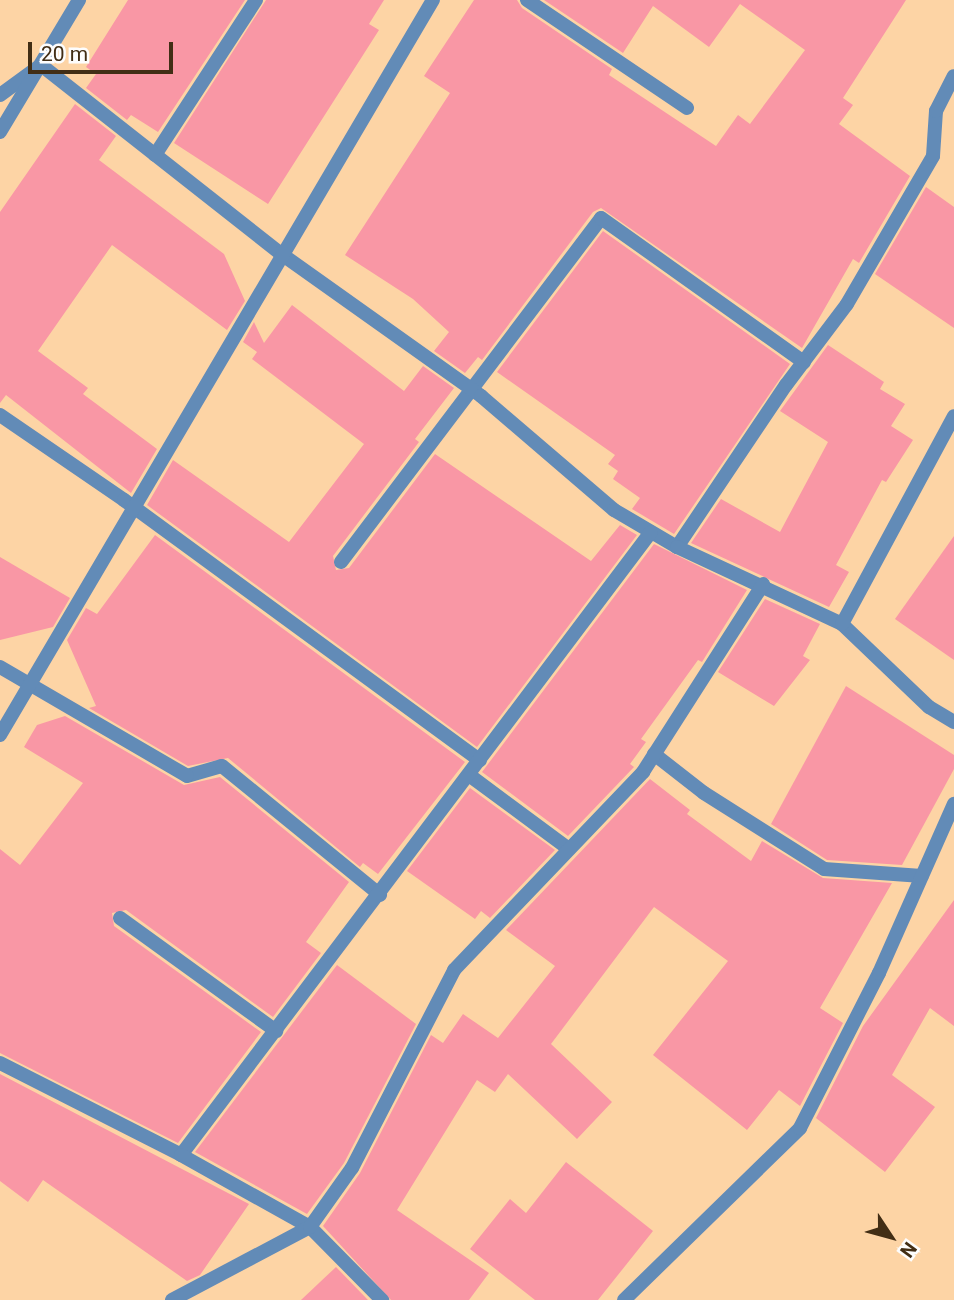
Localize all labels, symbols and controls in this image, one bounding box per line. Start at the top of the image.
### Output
scale bar [32,28,177,72]
text: 20 m [41,42,88,66]
north arrow [856,1202,926,1272]
text: N [895,1237,922,1262]

